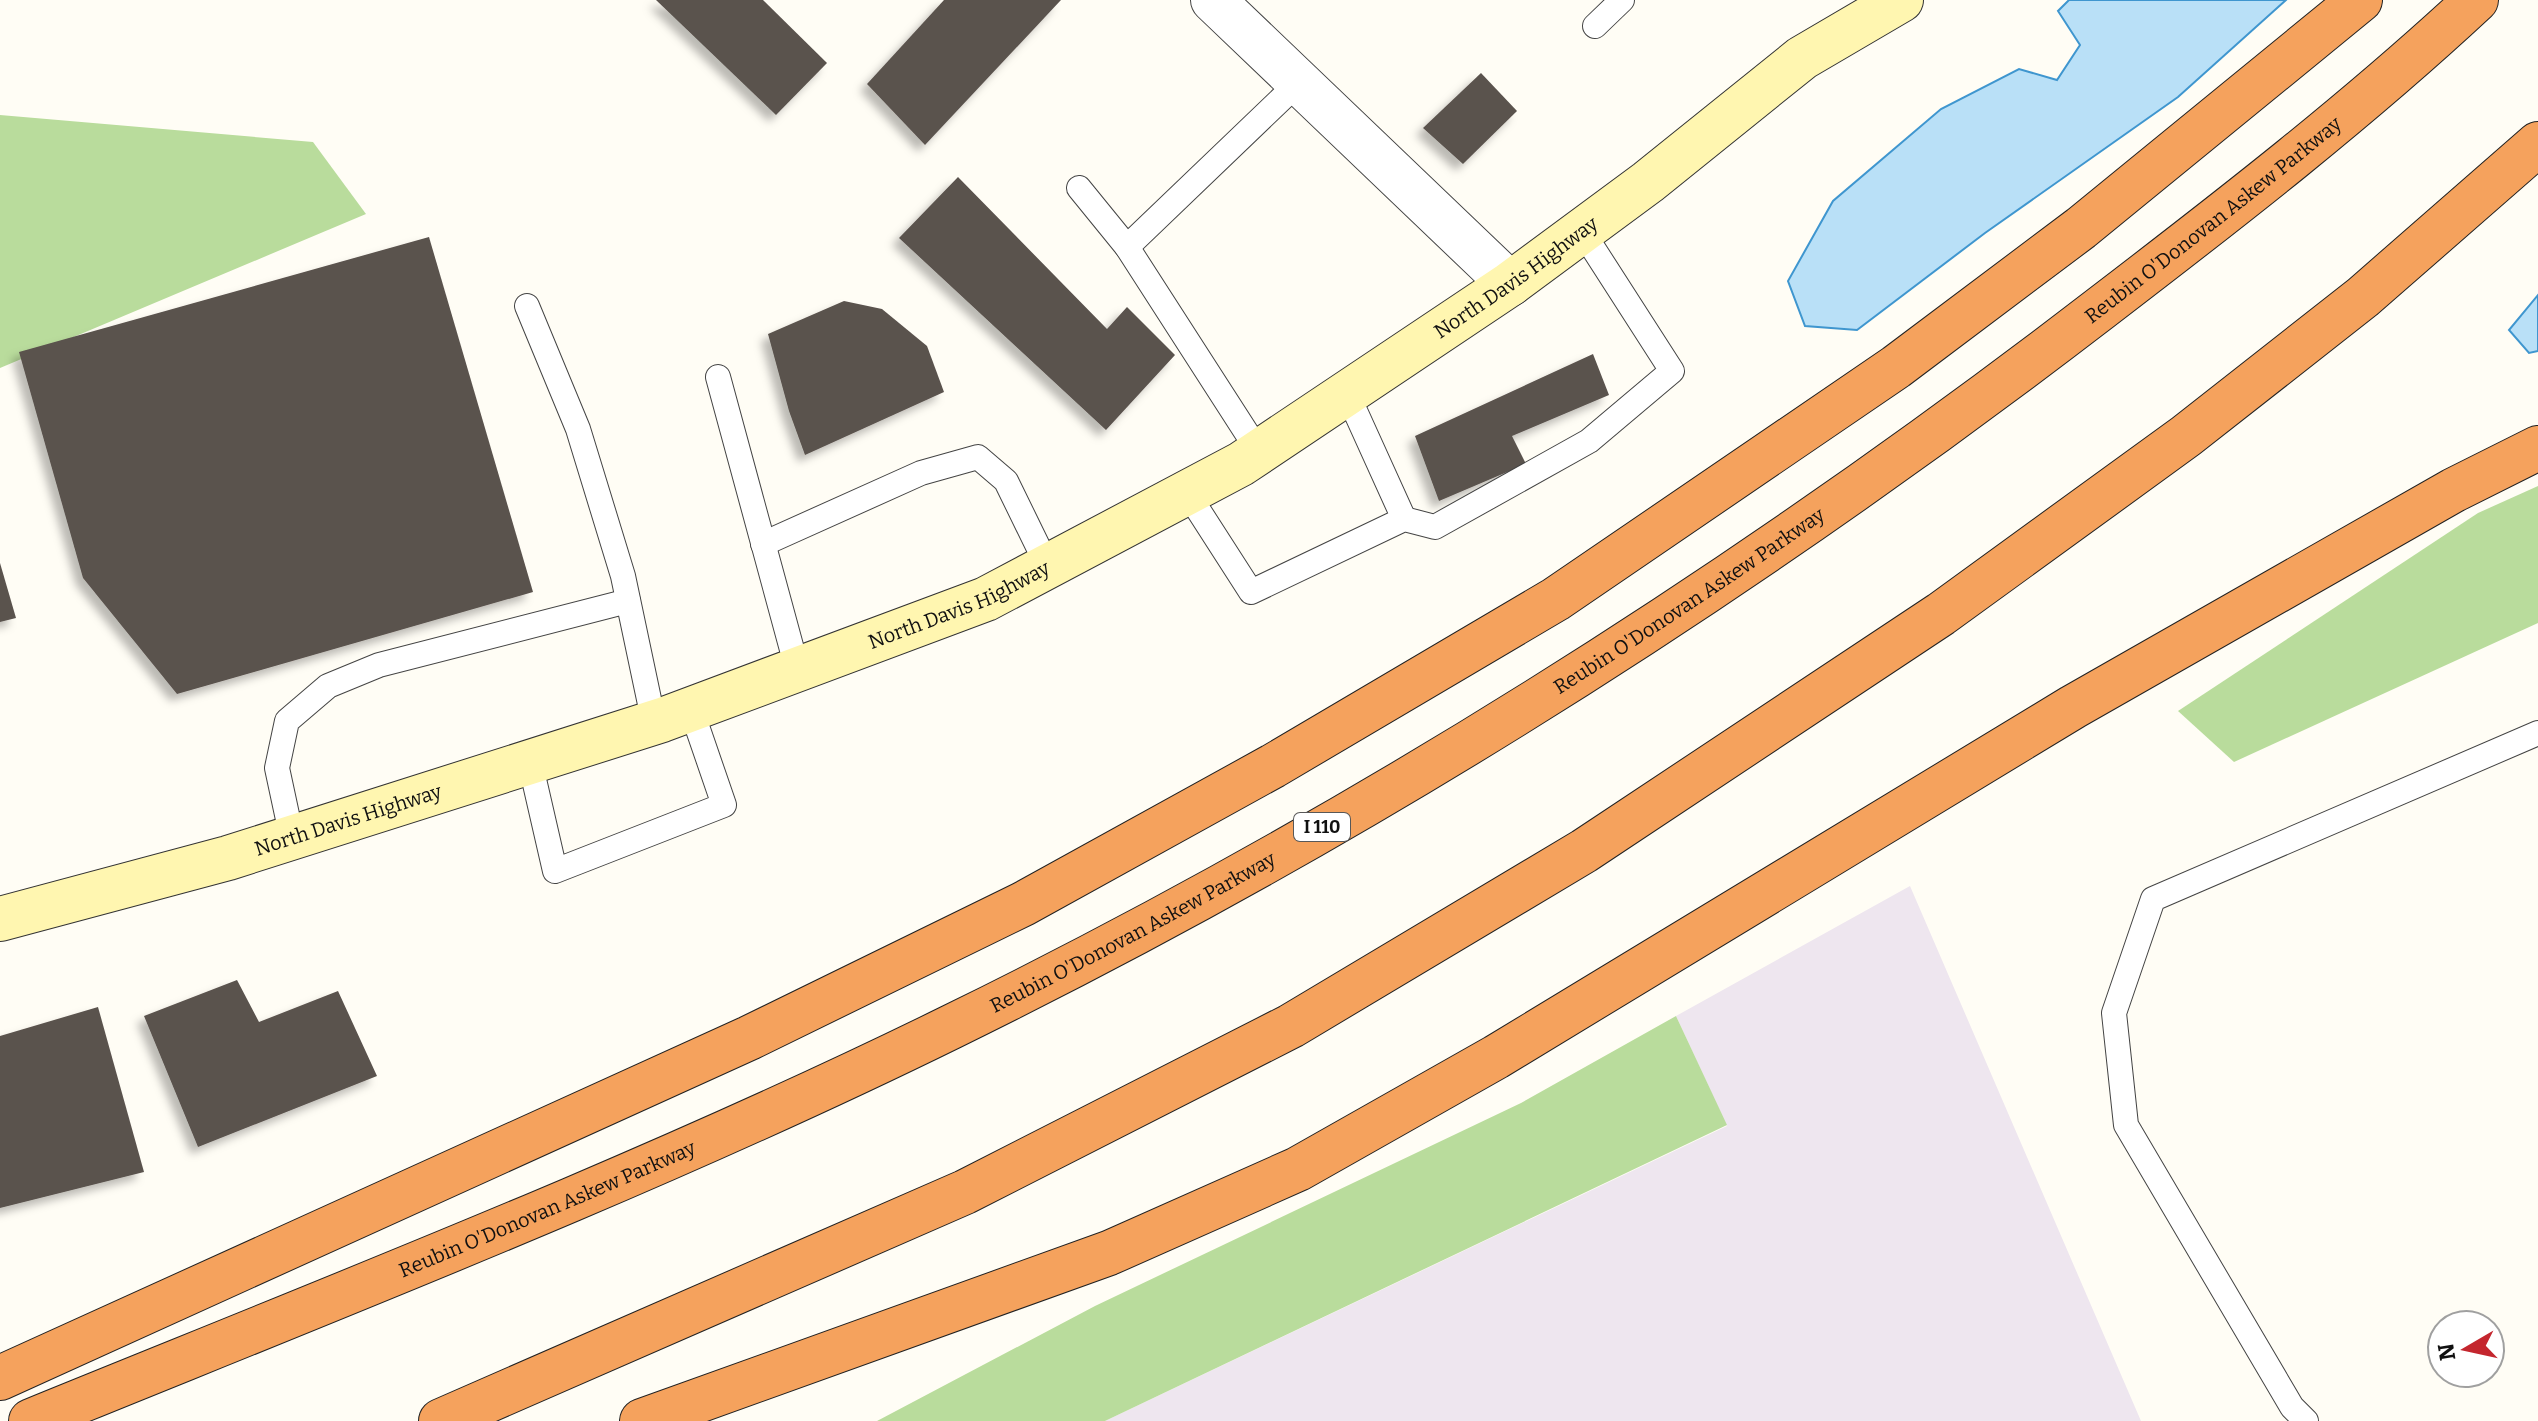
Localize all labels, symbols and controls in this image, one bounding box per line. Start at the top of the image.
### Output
street label: Reubin O'Donovan Askew Parkway [2080,111,2346,328]
street label: North Davis Highway [1429,211,1603,343]
street label: Reubin O'Donovan Askew Parkway [1549,502,1829,699]
street label: North Davis Highway [865,555,1054,654]
street label: North Davis Highway [251,779,445,861]
road number: I 110 [1294,813,1350,841]
street label: Reubin O'Donovan Askew Parkway [986,846,1280,1018]
street label: Reubin O'Donovan Askew Parkway [395,1135,699,1282]
north arrow [2426,1309,2506,1389]
text: N [2432,1342,2461,1363]

